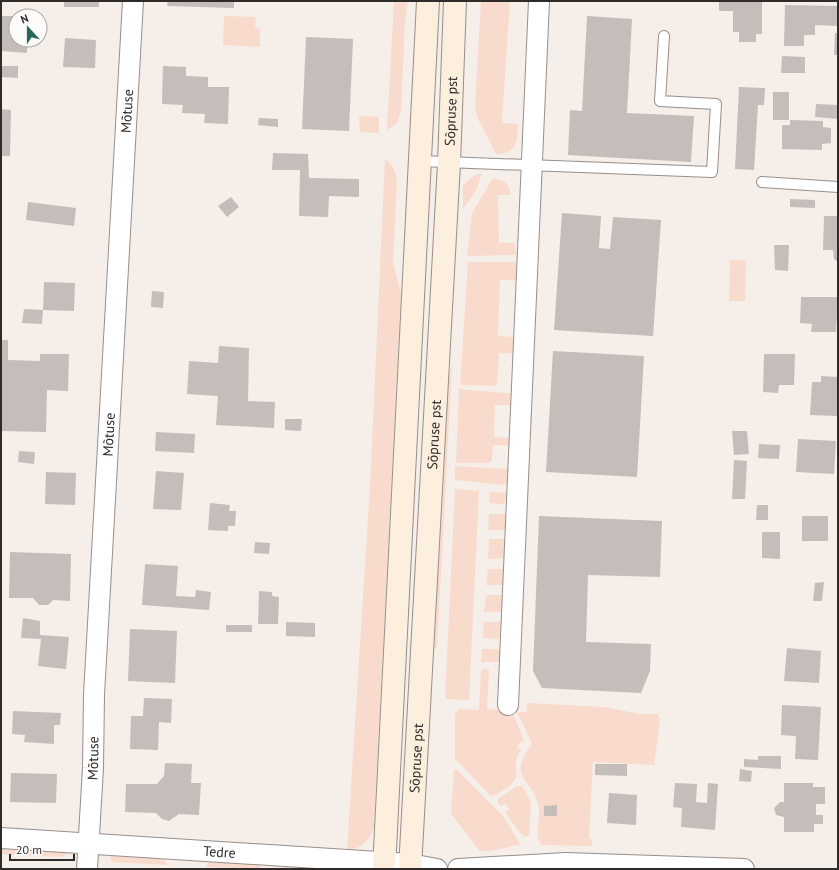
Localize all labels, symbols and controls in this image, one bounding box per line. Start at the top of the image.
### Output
north arrow [8,8,48,48]
text: N [19,11,30,26]
street label: Sõpruse pst [441,76,461,146]
street label: Mõtuse [117,89,137,134]
street label: Sõpruse pst [423,399,445,470]
street label: Mõtuse [98,412,119,457]
street label: Sõpruse pst [405,723,427,794]
street label: Mõtuse [83,736,102,781]
scale bar [10,836,74,862]
text: 20 m [16,842,42,857]
street label: Tedre [203,842,236,862]

